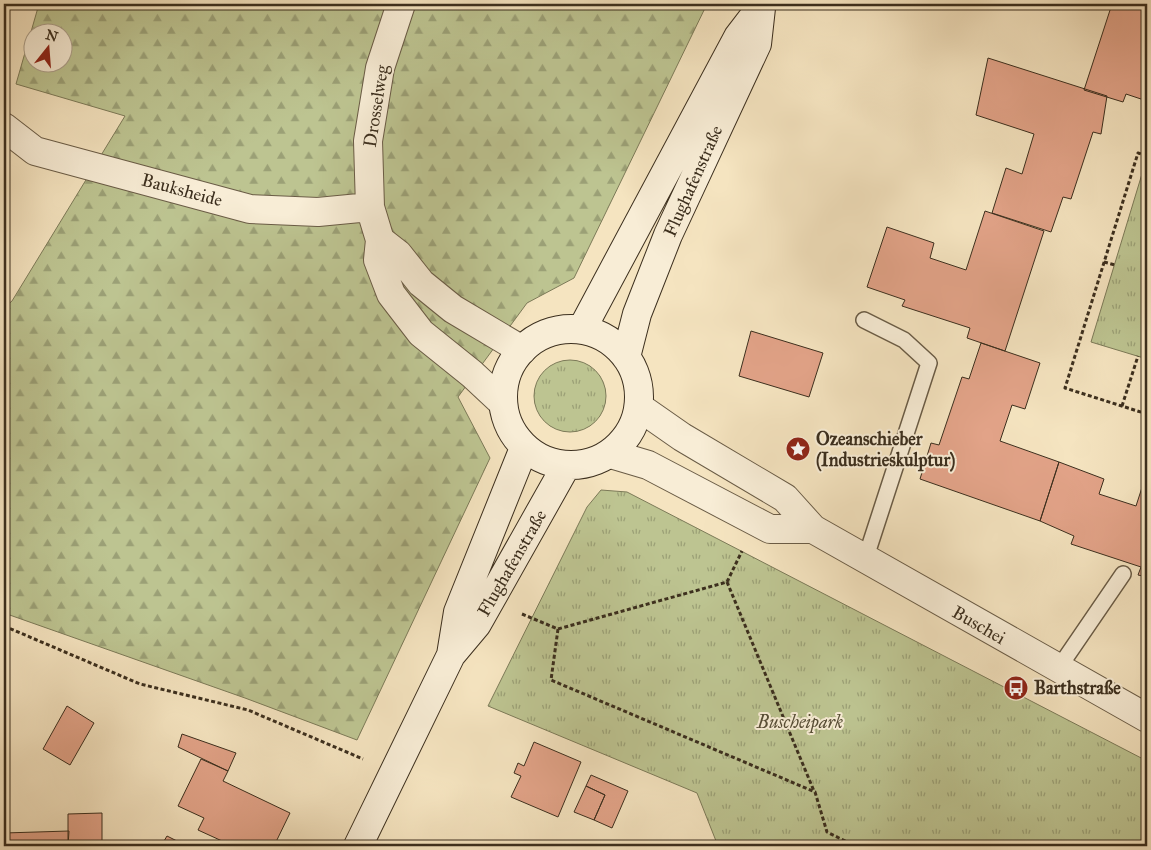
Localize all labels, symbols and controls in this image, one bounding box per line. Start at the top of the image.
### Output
north arrow [22,22,72,72]
text: N [43,26,60,46]
street label: Drosselweg [359,63,394,149]
street label: Flughafenstraße [659,122,728,240]
street label: Bauksheide [139,169,225,211]
place label: Ozeanschieber (Industrieskulptur) [816,428,955,472]
place icon: Ozeanschieber (Industrieskulptur) [785,436,811,462]
street label: Flughafenstraße [473,506,552,621]
street label: Buschei [948,601,1010,649]
bus stop icon: Barthstraße [1003,675,1029,701]
place label: Barthstraße [1034,677,1121,699]
park label: Buscheipark [756,711,843,734]

